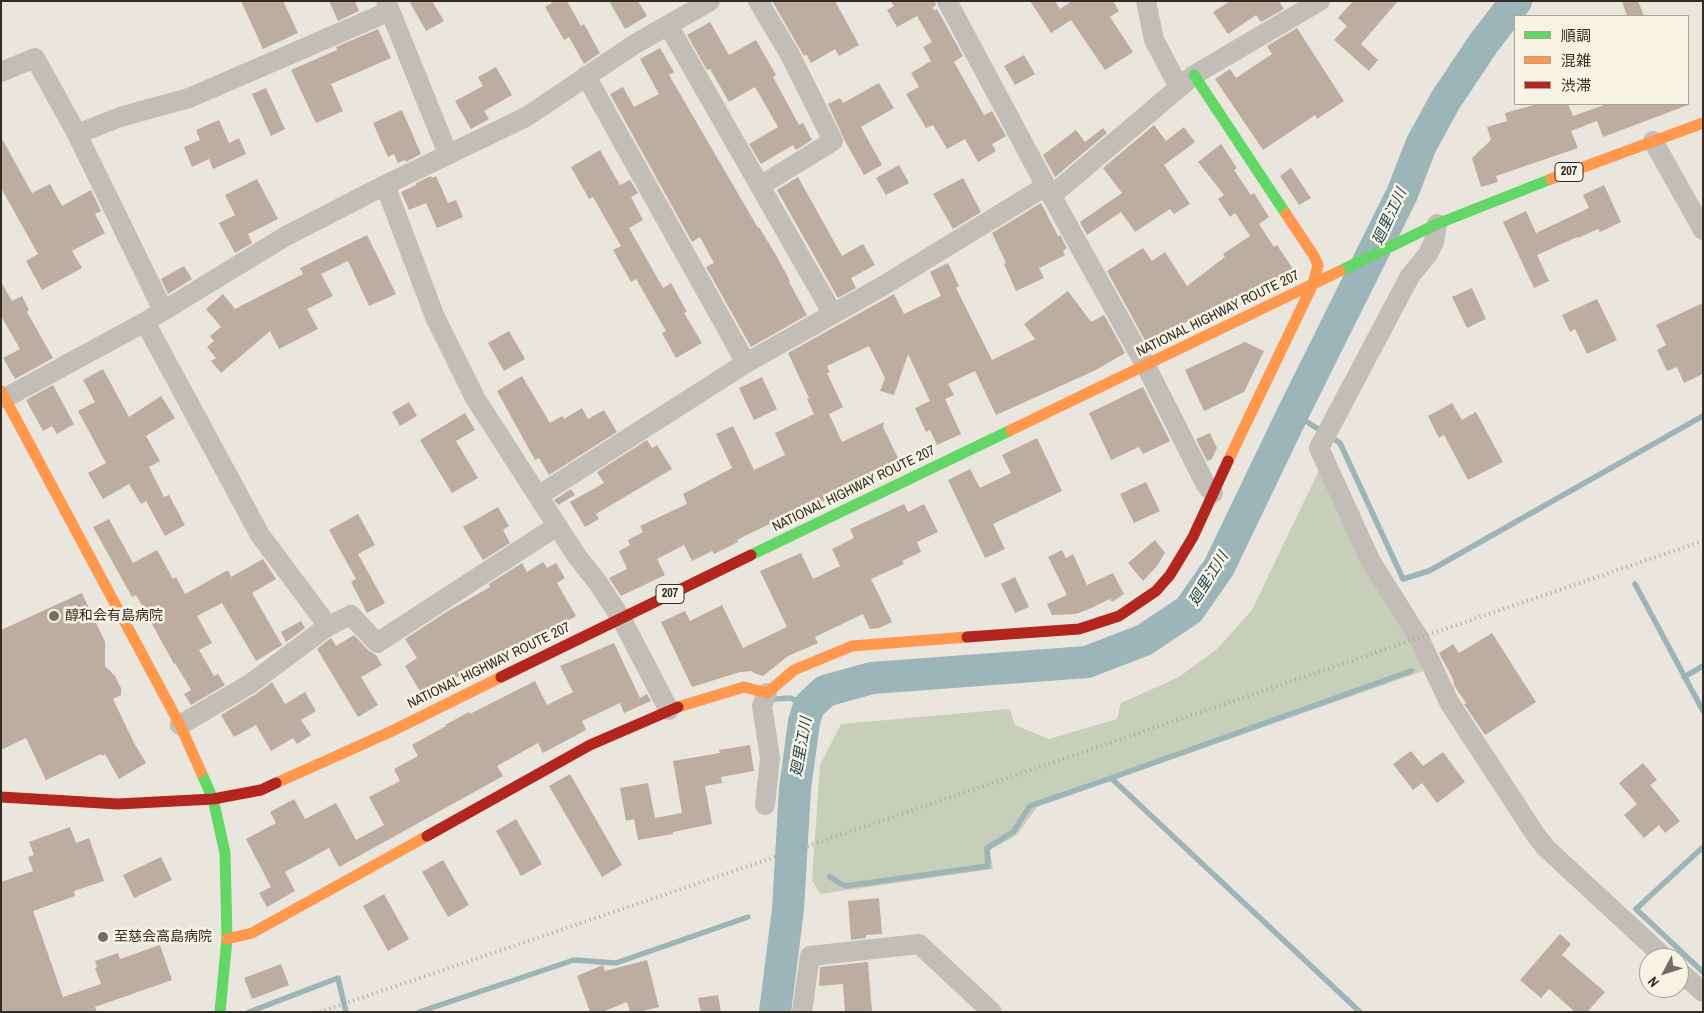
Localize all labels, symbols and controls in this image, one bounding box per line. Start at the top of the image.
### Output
legend [1514,15,1689,105]
text: 順調 [1561,25,1591,46]
text: 混雑 [1561,50,1591,71]
text: 渋滞 [1561,75,1591,96]
road number: 207 [1555,162,1583,182]
water label: 廻里江川 [1369,186,1411,248]
street label: NATIONAL HIGHWAY ROUTE 207 [1134,267,1302,361]
street label: NATIONAL HIGHWAY ROUTE 207 [770,442,938,536]
water label: 廻里江川 [1185,549,1233,609]
road number: 207 [656,584,684,604]
place label: 醇和会有島病院 [65,608,163,624]
marker: 醇和会有島病院 [47,609,61,623]
street label: NATIONAL HIGHWAY ROUTE 207 [405,619,573,713]
water label: 廻里江川 [788,716,816,778]
place label: 至慈会高島病院 [114,929,212,945]
marker: 至慈会高島病院 [96,930,110,944]
north arrow [1639,948,1689,998]
text: N [1644,973,1663,991]

